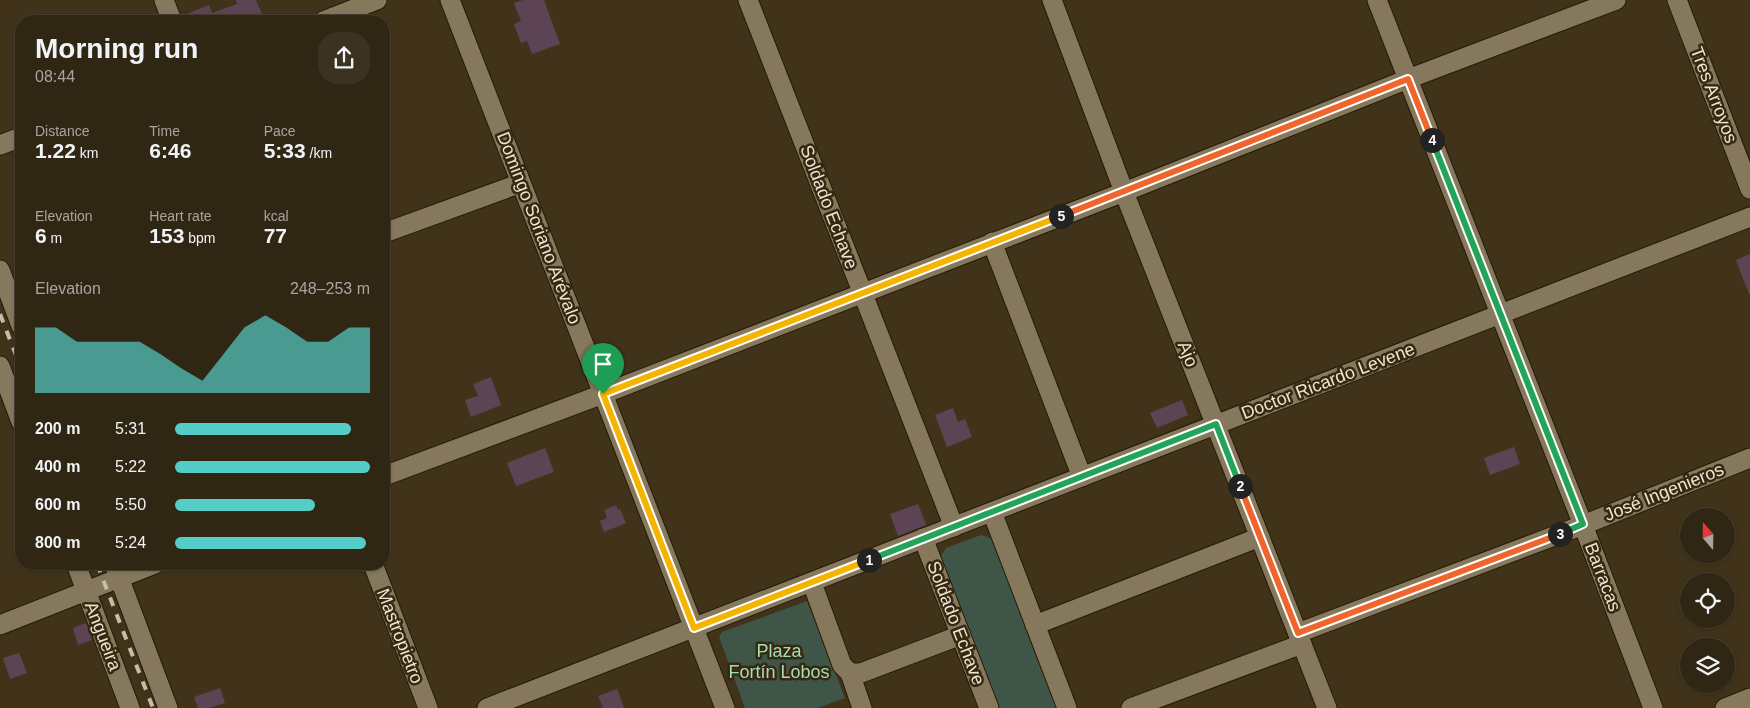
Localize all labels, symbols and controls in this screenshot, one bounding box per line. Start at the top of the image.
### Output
button: share [318,32,370,84]
text: Morning run [35,33,198,64]
street label: Tres Arroyos [1687,44,1741,146]
text: 08:44 [35,68,75,85]
text: Distance [35,123,89,139]
text: Time [149,123,180,139]
text: Pace [264,123,296,139]
pin: 4 [1420,128,1444,152]
street label: Domingo Soriano Arévalo [493,129,585,327]
text: 4 [1429,132,1436,148]
text: 1.22 [35,139,76,162]
text: 6:46 [149,139,191,162]
text: 5:33 [264,139,306,162]
street label: Soldado Echave [796,142,862,272]
text: km [76,145,98,161]
text: /km [306,145,332,161]
pin: 5 [1048,204,1074,228]
text: Elevation [35,208,93,224]
text: Heart rate [149,208,212,224]
text: kcal [264,208,289,224]
text: 5 [1058,208,1065,224]
text: 6 [35,224,47,247]
text: 153 [149,224,184,247]
text: 77 [264,224,287,247]
text: m [47,230,62,246]
text: bpm [184,230,216,246]
text: Elevation [35,280,101,297]
text: 248–253 m [290,280,370,297]
street label: Ajo [1174,338,1202,370]
street label: Doctor Ricardo Levene [1238,339,1418,423]
pin [582,343,624,394]
icon: arrive [589,350,617,378]
text: 200 m [35,420,80,437]
text: 5:31 [115,420,146,437]
text: 400 m [35,458,80,475]
text: 5:22 [115,458,146,475]
street label: José Ingenieros [1601,459,1727,525]
pin: 2 [1228,474,1252,498]
text: 2 [1237,478,1244,494]
text: 600 m [35,496,80,513]
text: 5:50 [115,496,146,513]
north arrow [1680,508,1735,562]
map controls [1680,508,1735,693]
pin: 3 [1548,522,1572,546]
text: 3 [1557,526,1564,542]
text: 800 m [35,534,80,551]
text: 5:24 [115,534,146,551]
street label: Barracas [1581,540,1625,614]
pin: 1 [856,548,882,572]
text: 1 [866,552,873,568]
street label: Soldado Echave [923,558,989,688]
button: locate [1680,573,1735,628]
street label: Mastropietro [373,586,427,686]
street label: Angueira [81,599,126,674]
button: layers [1680,638,1735,693]
park label: Plaza Fortín Lobos [728,641,830,682]

